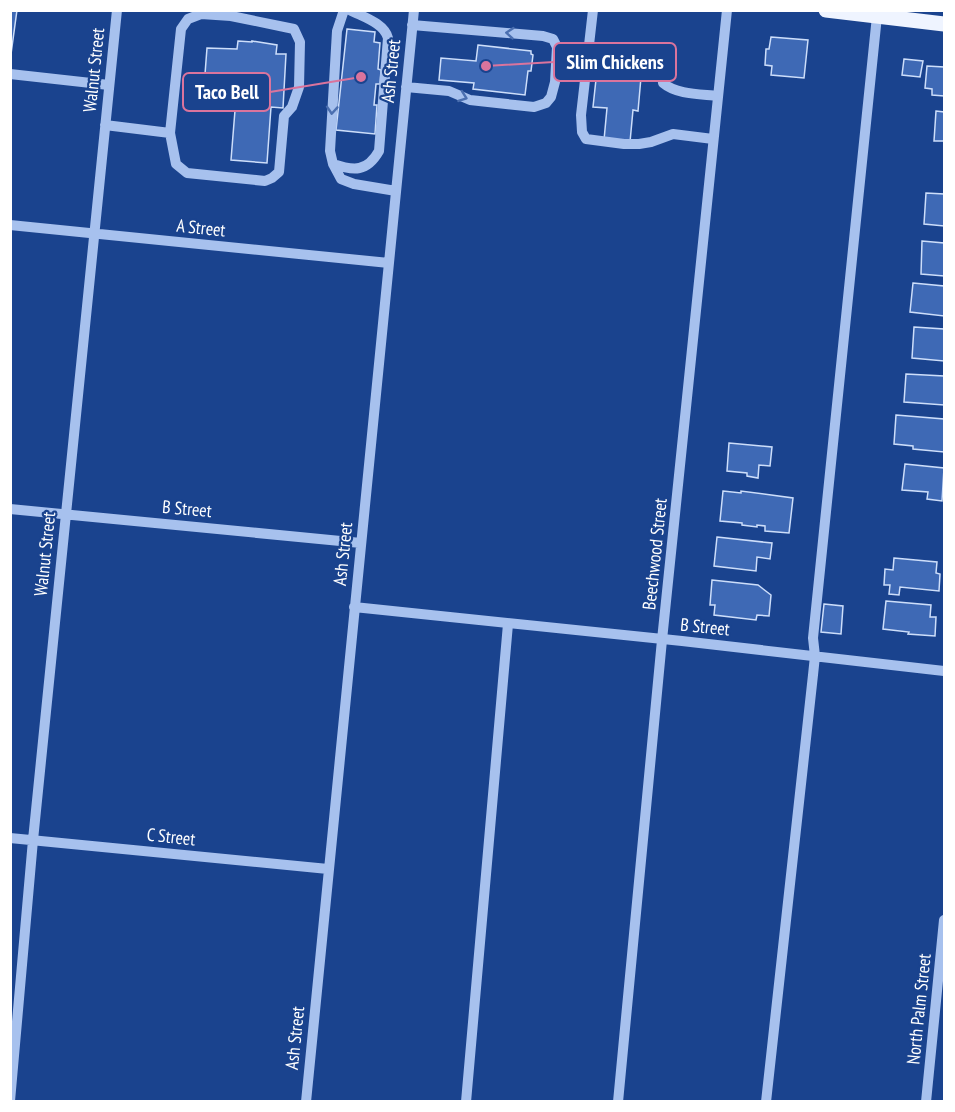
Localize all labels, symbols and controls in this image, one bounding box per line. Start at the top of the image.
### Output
street label: Walnut Street [78,27,109,113]
one-way arrow [505,27,514,40]
street label: Ash Street [376,38,405,104]
callout: Slim Chickens [554,43,676,81]
text: Slim Chickens [566,49,664,75]
callout: Taco Bell [183,73,270,111]
text: Taco Bell [195,79,259,105]
one-way arrow [457,90,468,102]
one-way arrow [326,105,339,114]
street label: A Street [175,214,227,242]
street label: B Street [161,495,213,522]
street label: Beechwood Street [637,497,672,611]
street label: Walnut Street [29,511,60,597]
street label: Ash Street [328,521,357,587]
street label: B Street [679,612,731,641]
street label: C Street [146,823,197,850]
street label: North Palm Street [901,952,936,1066]
street label: Ash Street [280,1005,309,1071]

